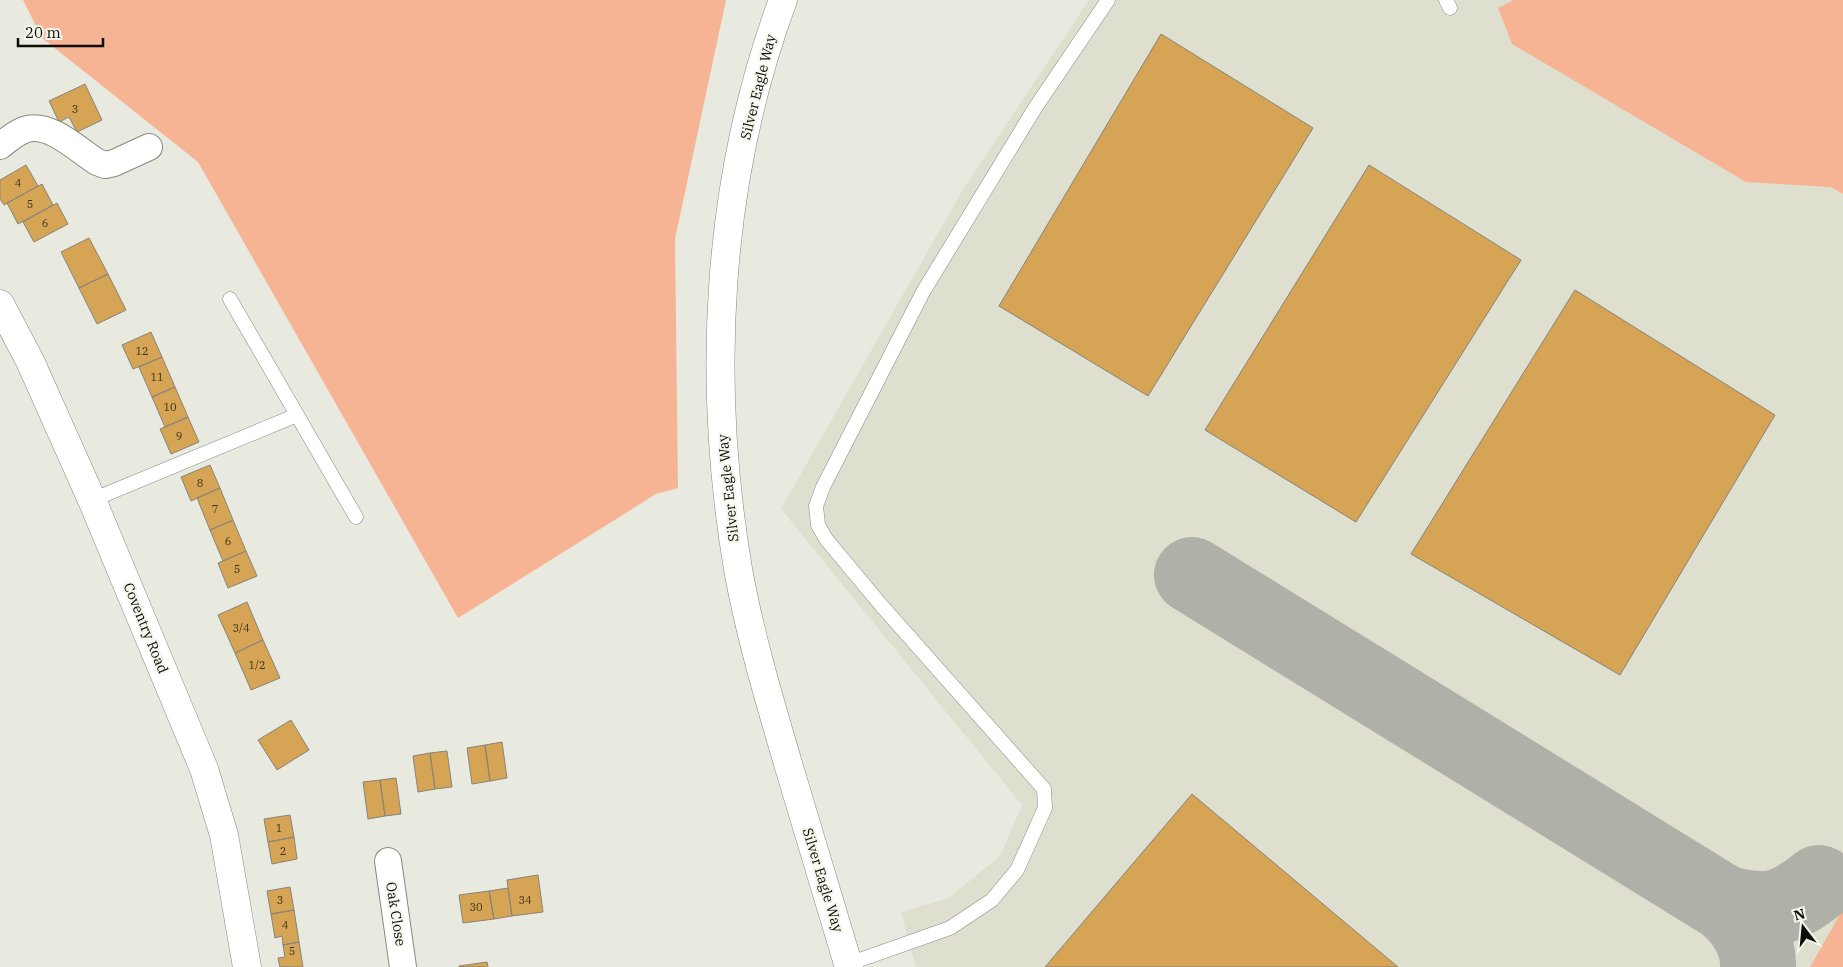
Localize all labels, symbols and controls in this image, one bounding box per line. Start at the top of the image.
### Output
scale bar [18,15,102,47]
text: 20 m [25,23,61,42]
street label: Silver Eagle Way [736,32,780,142]
house number: 3 [72,102,78,116]
house number: 4 [15,176,22,190]
house number: 5 [27,197,33,211]
house number: 6 [42,216,48,230]
house number: 12 [135,344,149,358]
house number: 11 [150,370,164,384]
house number: 10 [163,400,177,414]
house number: 9 [176,429,182,443]
street label: Silver Eagle Way [713,433,743,543]
house number: 8 [197,476,203,490]
house number: 7 [212,502,218,516]
house number: 6 [225,534,231,548]
house number: 5 [234,562,240,576]
street label: Coventry Road [120,580,173,676]
house number: 3/4 [232,621,250,635]
house number: 1/2 [248,658,266,672]
house number: 1 [276,821,282,835]
street label: Silver Eagle Way [799,826,848,935]
house number: 2 [280,844,286,858]
street label: Oak Close [382,881,410,947]
house number: 3 [277,893,283,907]
house number: 34 [518,893,532,907]
house number: 30 [469,900,483,914]
north arrow [1778,902,1828,952]
text: N [1792,904,1807,925]
house number: 4 [282,918,289,932]
house number: 5 [289,944,295,958]

